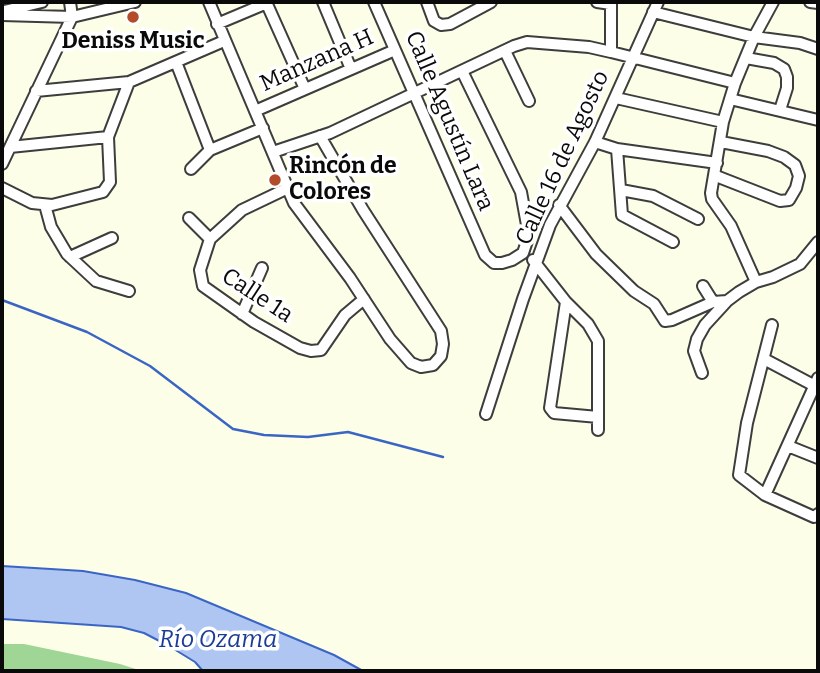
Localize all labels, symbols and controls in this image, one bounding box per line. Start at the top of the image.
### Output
marker: Deniss Music [125,9,141,25]
street label: Manzana H [256,24,378,98]
street label: Calle Agustín Lara [399,27,499,215]
place label: Deniss Music [61,28,205,56]
street label: Calle 16 de Agosto [510,66,616,250]
place label: Rincón de Colores [289,153,397,207]
marker: Rincón de Colores [267,172,283,188]
street label: Calle 1a [216,263,298,329]
water label: Río Ozama [159,626,277,654]

